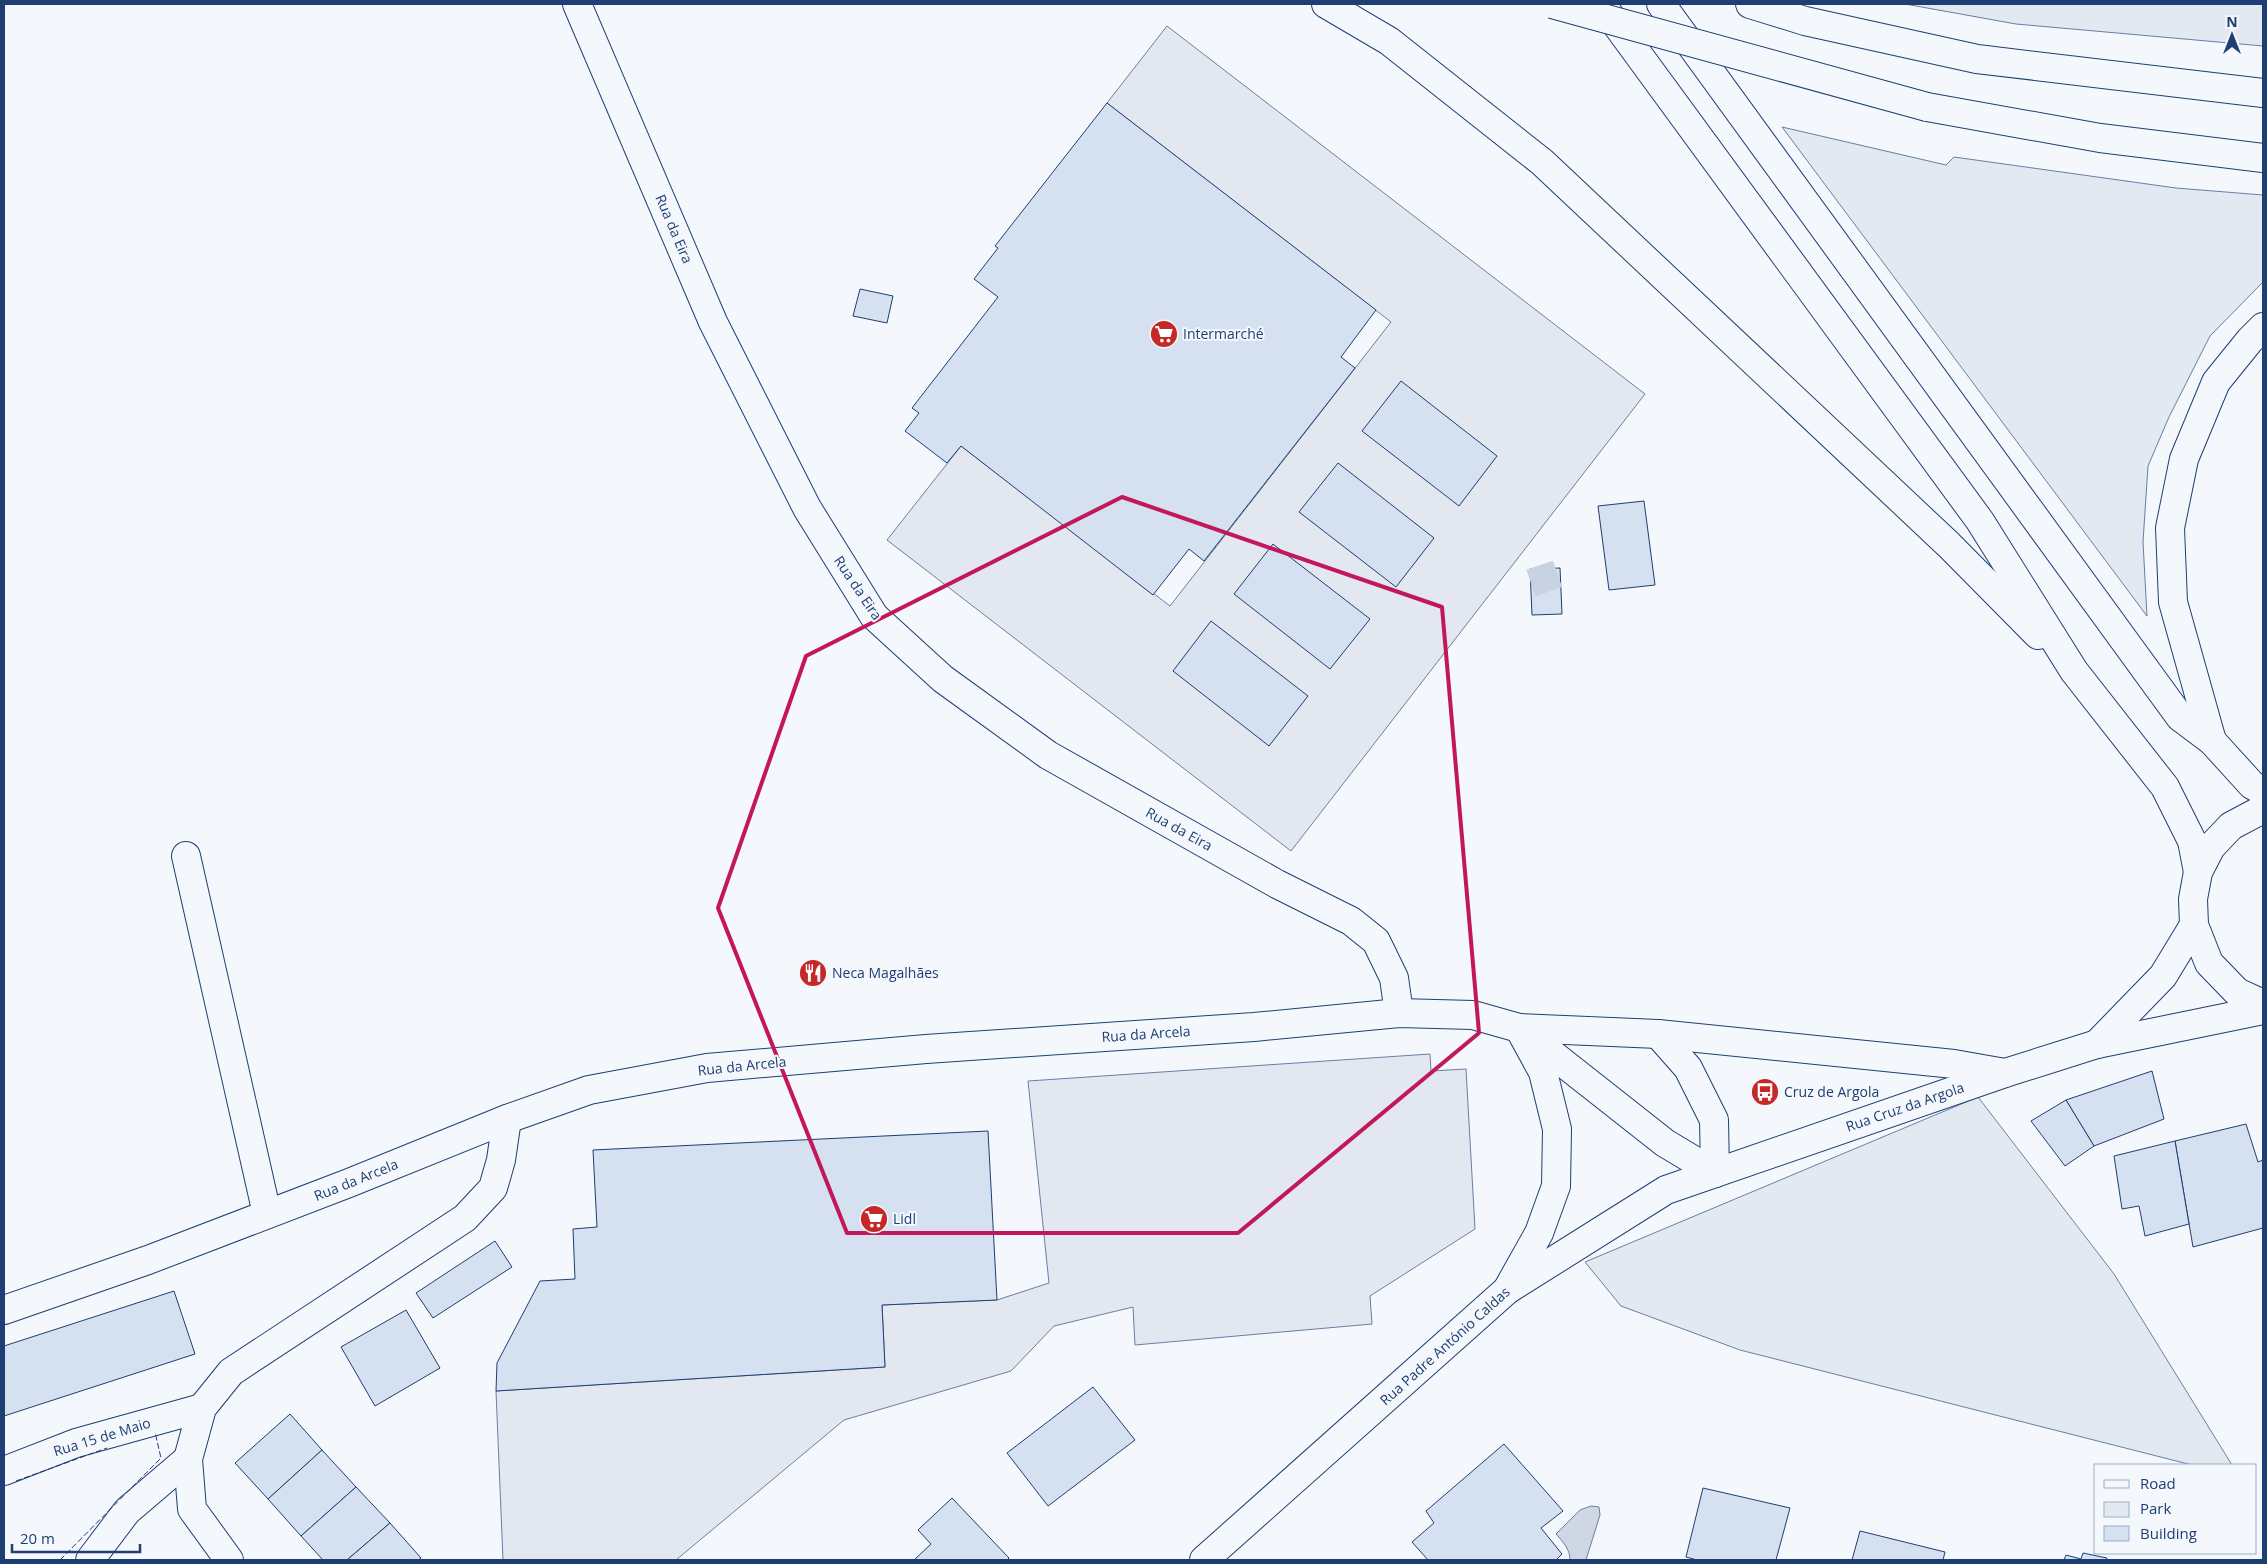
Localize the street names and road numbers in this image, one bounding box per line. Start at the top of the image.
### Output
street label: Rua da Eira [651,191,698,266]
street label: Rua da Eira [830,552,887,623]
street label: Rua da Eira [1143,802,1216,855]
street label: Rua da Arcela [1101,1021,1191,1046]
street label: Rua da Arcela [697,1051,787,1080]
street label: Rua Cruz da Argola [1843,1077,1966,1136]
street label: Rua da Arcela [311,1154,401,1205]
street label: Rua Padre António Caldas [1376,1282,1514,1409]
street label: Rua 15 de Maio [51,1413,153,1460]

